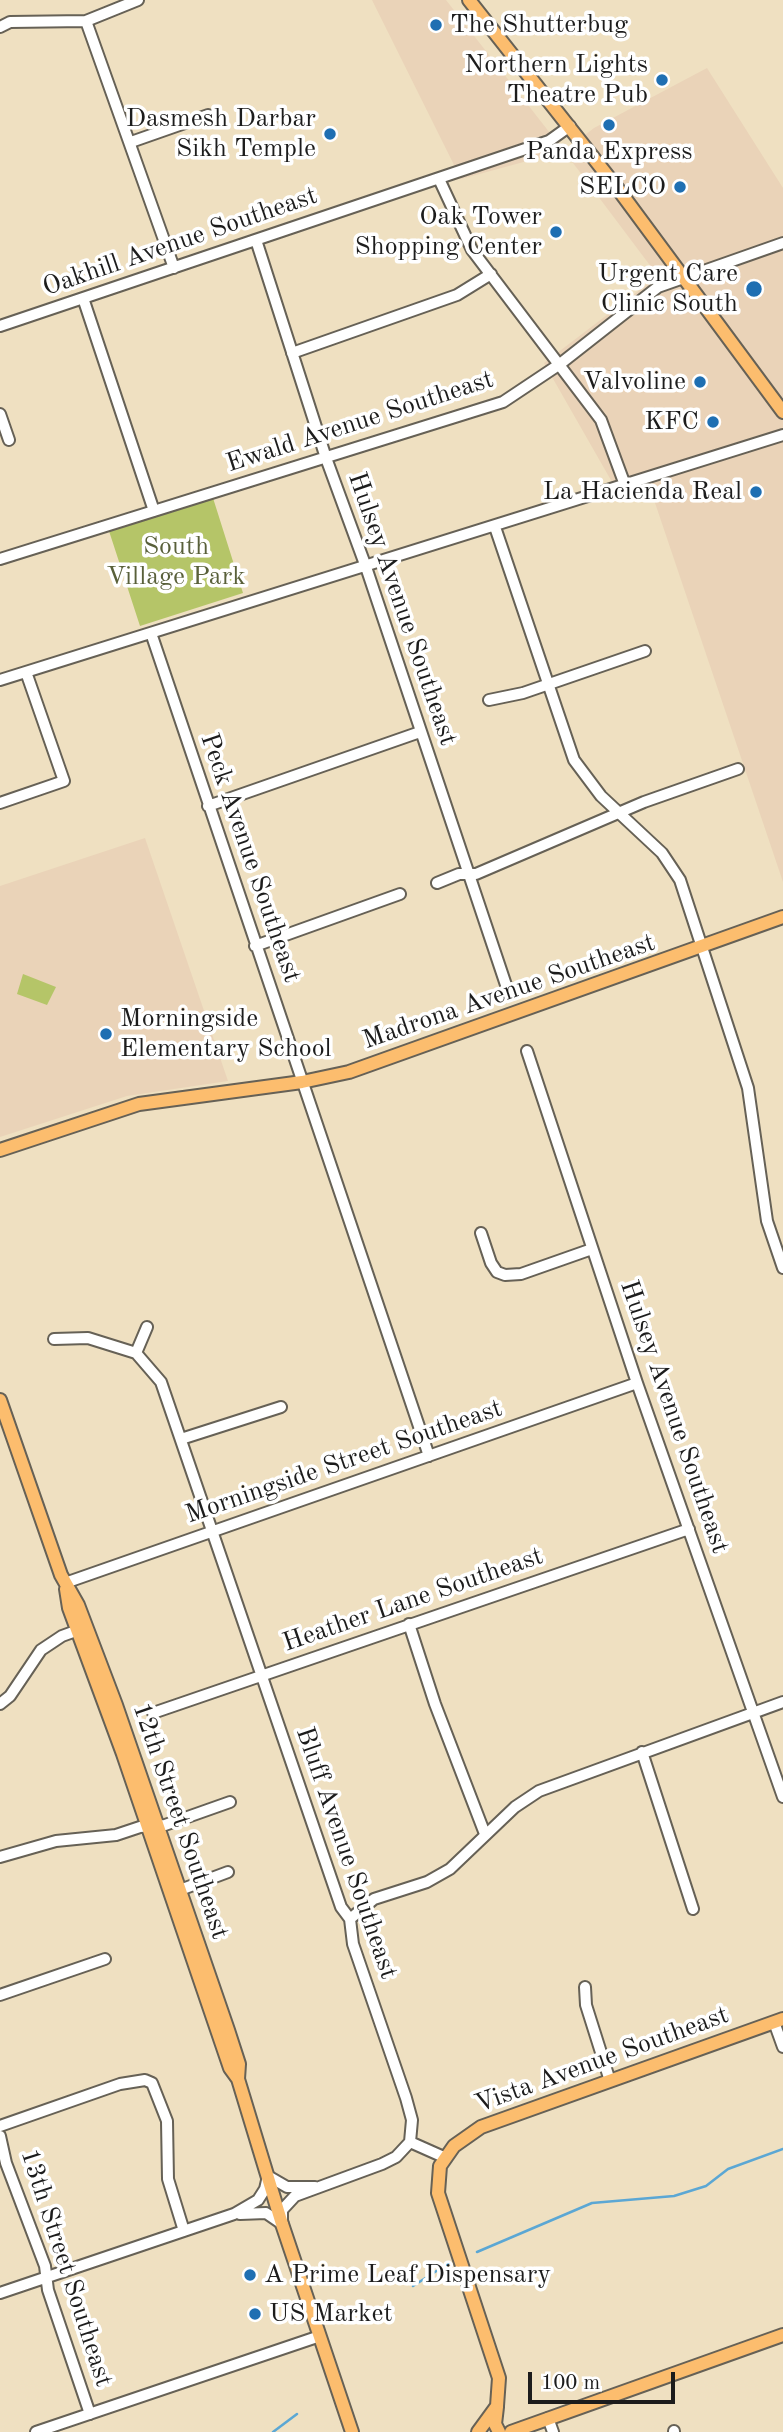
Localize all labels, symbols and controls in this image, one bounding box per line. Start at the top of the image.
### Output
place label: The Shutterbug [450,9,628,41]
marker: The Shutterbug [428,17,444,33]
place label: Northern Lights Theatre Pub [464,49,648,110]
marker: Northern Lights Theatre Pub [654,72,670,88]
place label: Dasmesh Darbar Sikh Temple [126,103,316,164]
marker: Panda Express [601,117,617,133]
marker: Dasmesh Darbar Sikh Temple [322,126,338,142]
place label: Panda Express [525,136,693,168]
place label: SELCO [579,171,666,203]
marker: SELCO [672,179,688,195]
street label: Oakhill Avenue Southeast [39,180,321,304]
place label: Oak Tower Shopping Center [354,201,542,262]
marker: Oak Tower Shopping Center [548,224,564,240]
place label: Urgent Care Clinic South [598,258,738,320]
marker: Urgent Care Clinic South [744,279,764,299]
street label: Ewald Avenue Southeast [222,364,498,480]
place label: Valvoline [583,366,686,398]
marker: Valvoline [692,374,708,390]
place label: KFC [644,406,699,438]
marker: KFC [705,414,721,430]
street label: Hulsey Avenue Southeast [341,468,463,750]
place label: La Hacienda Real [543,476,742,508]
marker: La Hacienda Real [748,484,764,500]
park label: South Village Park [106,531,246,592]
street label: Peck Avenue Southeast [193,729,307,987]
street label: Madrona Avenue Southeast [359,927,659,1057]
place label: Morningside Elementary School [120,1003,332,1064]
marker: Morningside Elementary School [98,1026,114,1042]
street label: Hulsey Avenue Southeast [613,1276,735,1558]
street label: Morningside Street Southeast [181,1393,507,1531]
street label: Heather Lane Southeast [279,1541,547,1659]
street label: 12th Street Southeast [125,1699,235,1943]
street label: Bluff Avenue Southeast [288,1723,404,1983]
street label: Vista Avenue Southeast [471,2000,733,2120]
street label: 13th Street Southeast [13,2145,119,2391]
place label: A Prime Leaf Dispensary [264,2259,551,2291]
marker: A Prime Leaf Dispensary [242,2267,258,2283]
place label: US Market [269,2298,393,2330]
marker: US Market [247,2306,263,2322]
scale bar [531,2358,678,2402]
text: 100 m [541,2373,600,2394]

